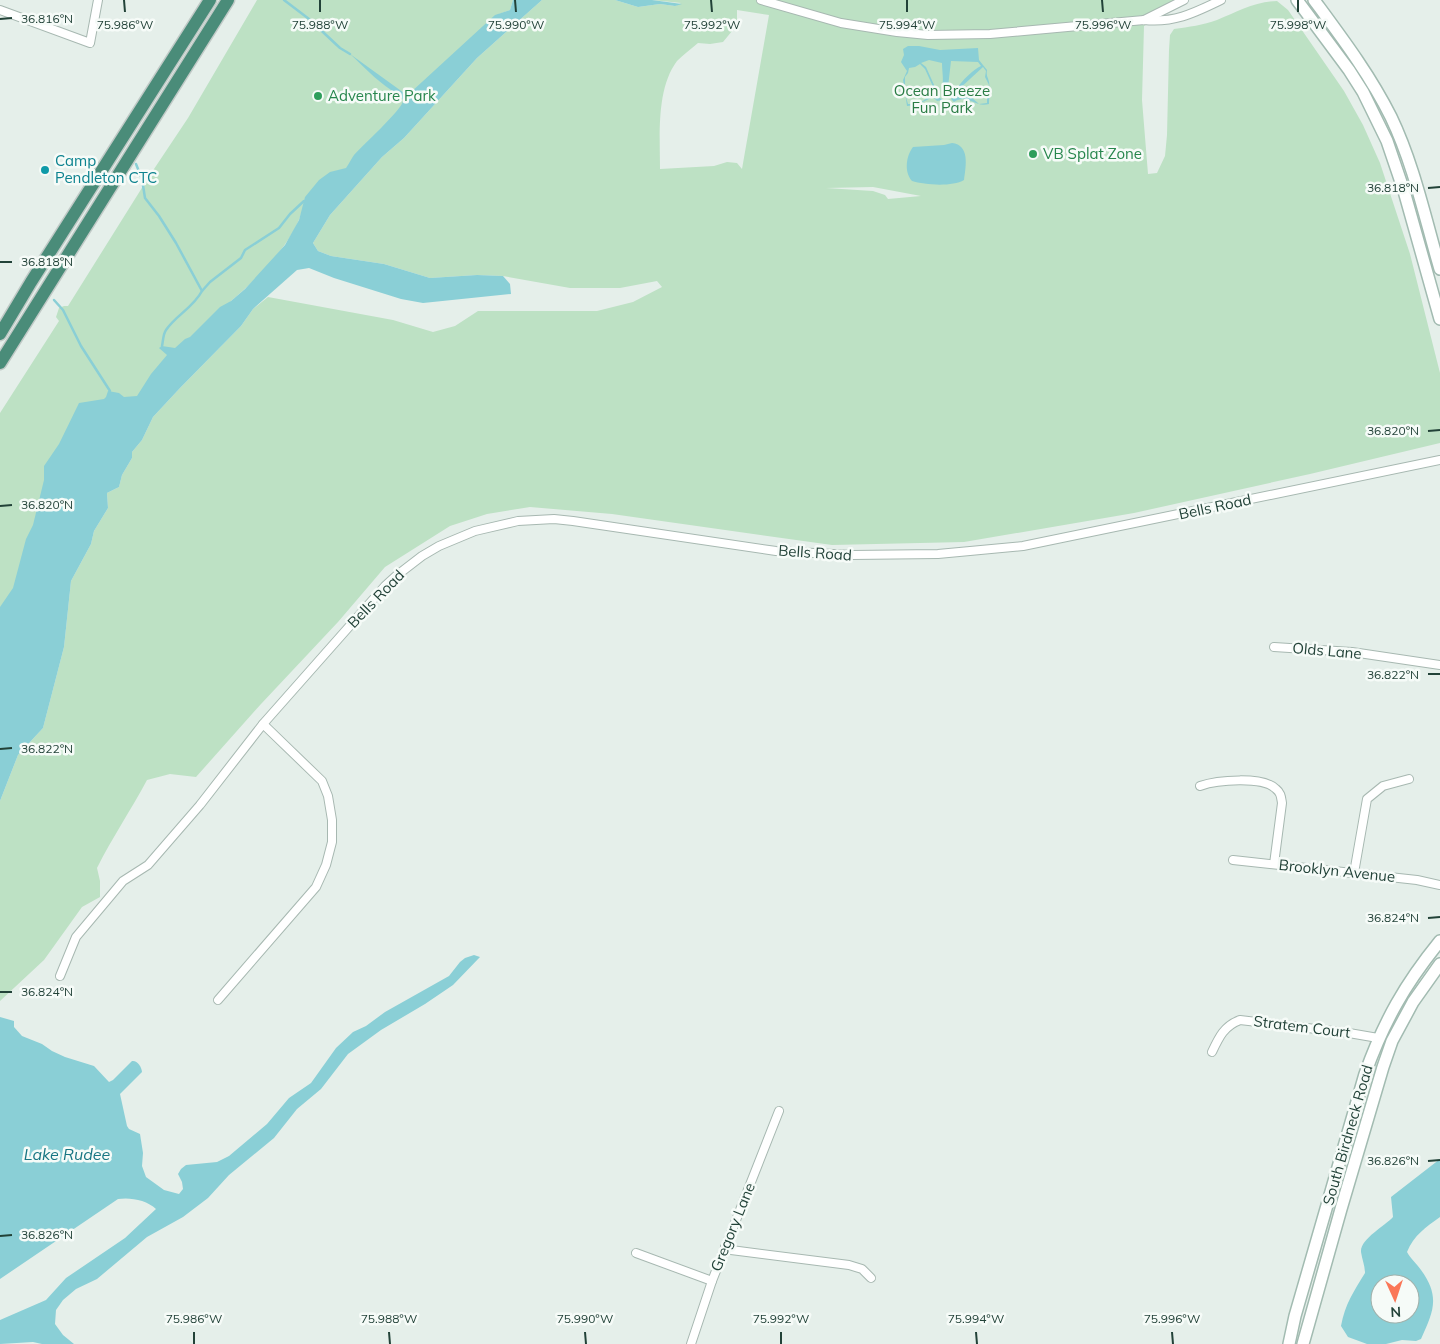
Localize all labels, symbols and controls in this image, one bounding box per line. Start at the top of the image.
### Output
text: 36.816°N [21,11,73,26]
text: 75.986°W [97,17,153,32]
text: 75.988°W [292,17,348,32]
text: 75.990°W [488,17,544,32]
text: 75.992°W [684,17,740,32]
text: 75.994°W [879,17,935,32]
text: 75.996°W [1075,17,1131,32]
text: 75.998°W [1270,17,1326,32]
park label: Ocean Breeze Fun Park [894,81,990,117]
place label: Adventure Park [328,86,436,105]
marker: Adventure Park [312,90,324,102]
place label: VB Splat Zone [1043,144,1142,163]
marker: VB Splat Zone [1027,148,1039,160]
place label: Camp Pendleton CTC [55,151,157,187]
marker: Camp Pendleton CTC [39,164,51,176]
text: 36.818°N [1367,180,1419,195]
text: 36.818°N [21,254,73,269]
text: 36.820°N [1367,423,1419,438]
street label: Bells Road [1177,490,1253,523]
text: 36.820°N [21,497,73,512]
street label: Bells Road [778,540,852,565]
street label: Bells Road [343,566,408,632]
street label: Olds Lane [1292,638,1363,663]
text: 36.822°N [1367,667,1419,682]
text: 36.822°N [21,741,73,756]
street label: Brooklyn Avenue [1278,855,1396,886]
text: 36.824°N [1367,910,1419,925]
text: 36.824°N [21,984,73,999]
street label: Stratem Court [1253,1011,1352,1042]
street label: South Birdneck Road [1318,1062,1377,1207]
water label: Lake Rudee [24,1144,111,1164]
text: 36.826°N [1367,1153,1419,1168]
street label: Gregory Lane [706,1180,759,1274]
text: 36.826°N [21,1227,73,1242]
north arrow [1370,1274,1420,1324]
text: N [1390,1303,1401,1321]
text: 75.986°W [166,1311,222,1326]
text: 75.988°W [361,1311,417,1326]
text: 75.990°W [557,1311,613,1326]
text: 75.992°W [753,1311,809,1326]
text: 75.994°W [948,1311,1004,1326]
text: 75.996°W [1144,1311,1200,1326]

